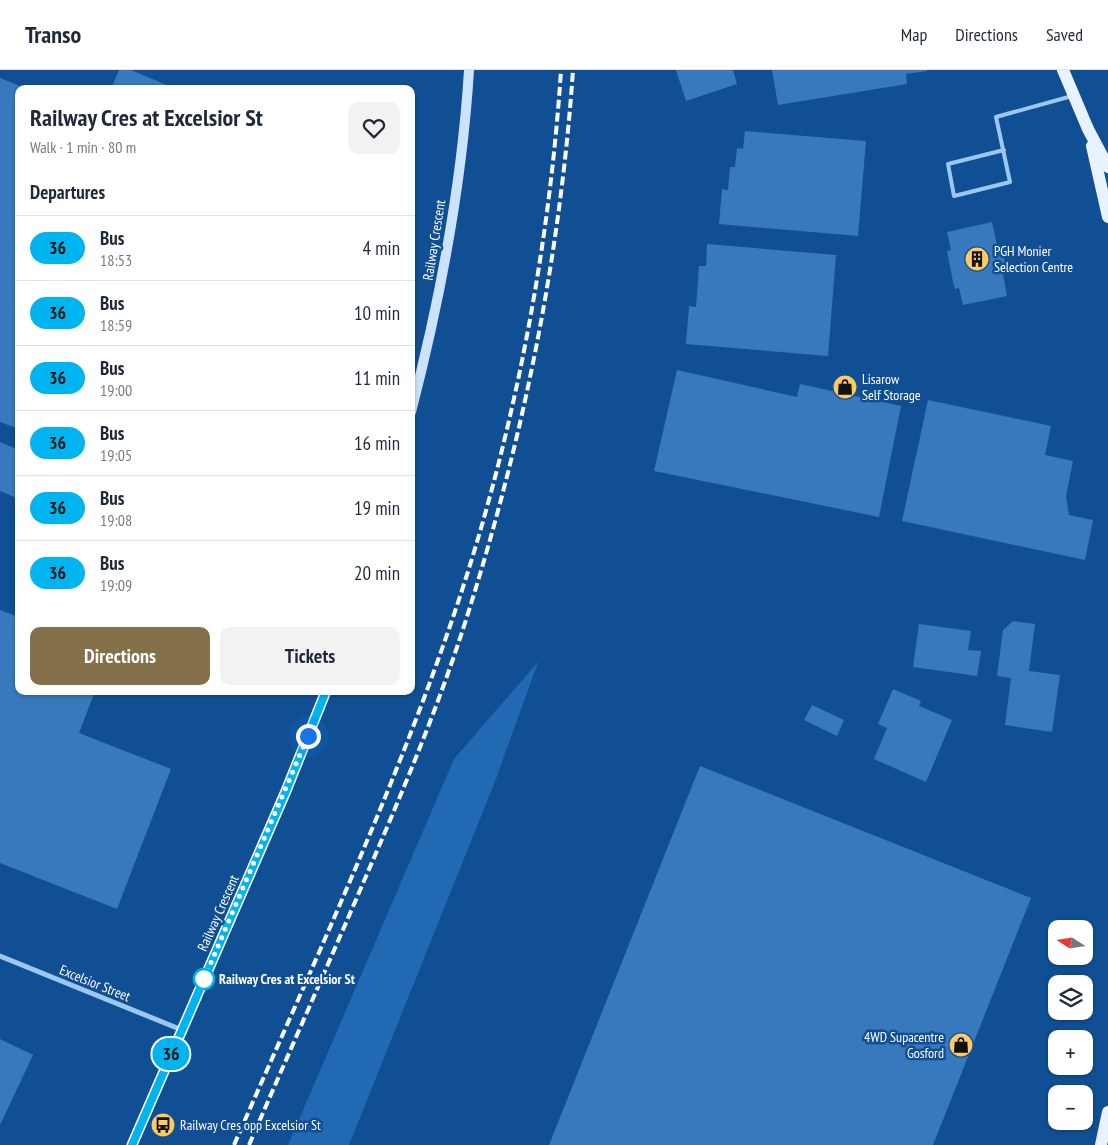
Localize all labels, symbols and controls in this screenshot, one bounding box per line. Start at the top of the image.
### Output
text: Transo [25,19,81,50]
text: Map [901,23,927,46]
text: Directions [955,23,1018,46]
text: Saved [1046,23,1083,46]
text: Railway Cres at Excelsior St [30,102,263,133]
button: heart [348,102,400,154]
text: Walk · 1 min · 80 m [30,137,136,157]
text: Departures [30,180,105,204]
street label: Railway Crescent [419,198,449,282]
text: Bus [100,226,124,250]
text: 36 [49,236,66,259]
text: 4 min [363,236,400,260]
place label: PGH Monier Selection Centre [994,242,1073,276]
building icon: PGH Monier Selection Centre [964,246,990,272]
text: 18:53 [100,250,132,270]
text: Bus [100,291,124,315]
text: 36 [49,301,66,324]
text: 10 min [354,301,400,325]
text: 18:59 [100,315,132,335]
text: Bus [100,356,124,380]
text: 36 [49,366,66,389]
text: 11 min [354,366,400,390]
place label: Lisarow Self Storage [862,370,921,404]
shop icon: Lisarow Self Storage [832,374,858,400]
text: 19:00 [100,380,132,400]
text: Bus [100,421,124,445]
text: 36 [49,431,66,454]
text: 16 min [354,431,400,455]
text: 19:05 [100,445,132,465]
text: Bus [100,486,124,510]
text: 36 [49,496,66,519]
text: 19 min [354,496,400,520]
text: 19:08 [100,510,132,530]
text: Bus [100,551,124,575]
text: 36 [49,561,66,584]
text: 20 min [354,561,400,585]
text: 19:09 [100,575,132,595]
button: Directions [30,627,210,685]
button: Tickets [220,627,400,685]
your location [296,724,321,749]
street label: Railway Crescent [193,872,243,954]
north arrow [1048,920,1092,965]
map controls [1048,920,1093,1130]
street label: Excelsior Street [57,961,133,1005]
marker: Railway Cres at Excelsior St [193,968,215,990]
place label: Railway Cres at Excelsior St [219,970,355,988]
button: layers [1048,975,1093,1020]
place label: 4WD Supacentre Gosford [864,1028,944,1062]
button: + [1048,1030,1093,1075]
shop icon: 4WD Supacentre Gosford [948,1032,974,1058]
line badge: 36 [148,1038,194,1070]
text: 36 [162,1042,180,1065]
button: − [1048,1085,1093,1130]
bus stop icon: Railway Cres opp Excelsior St [150,1112,176,1138]
place label: Railway Cres opp Excelsior St [180,1116,321,1134]

